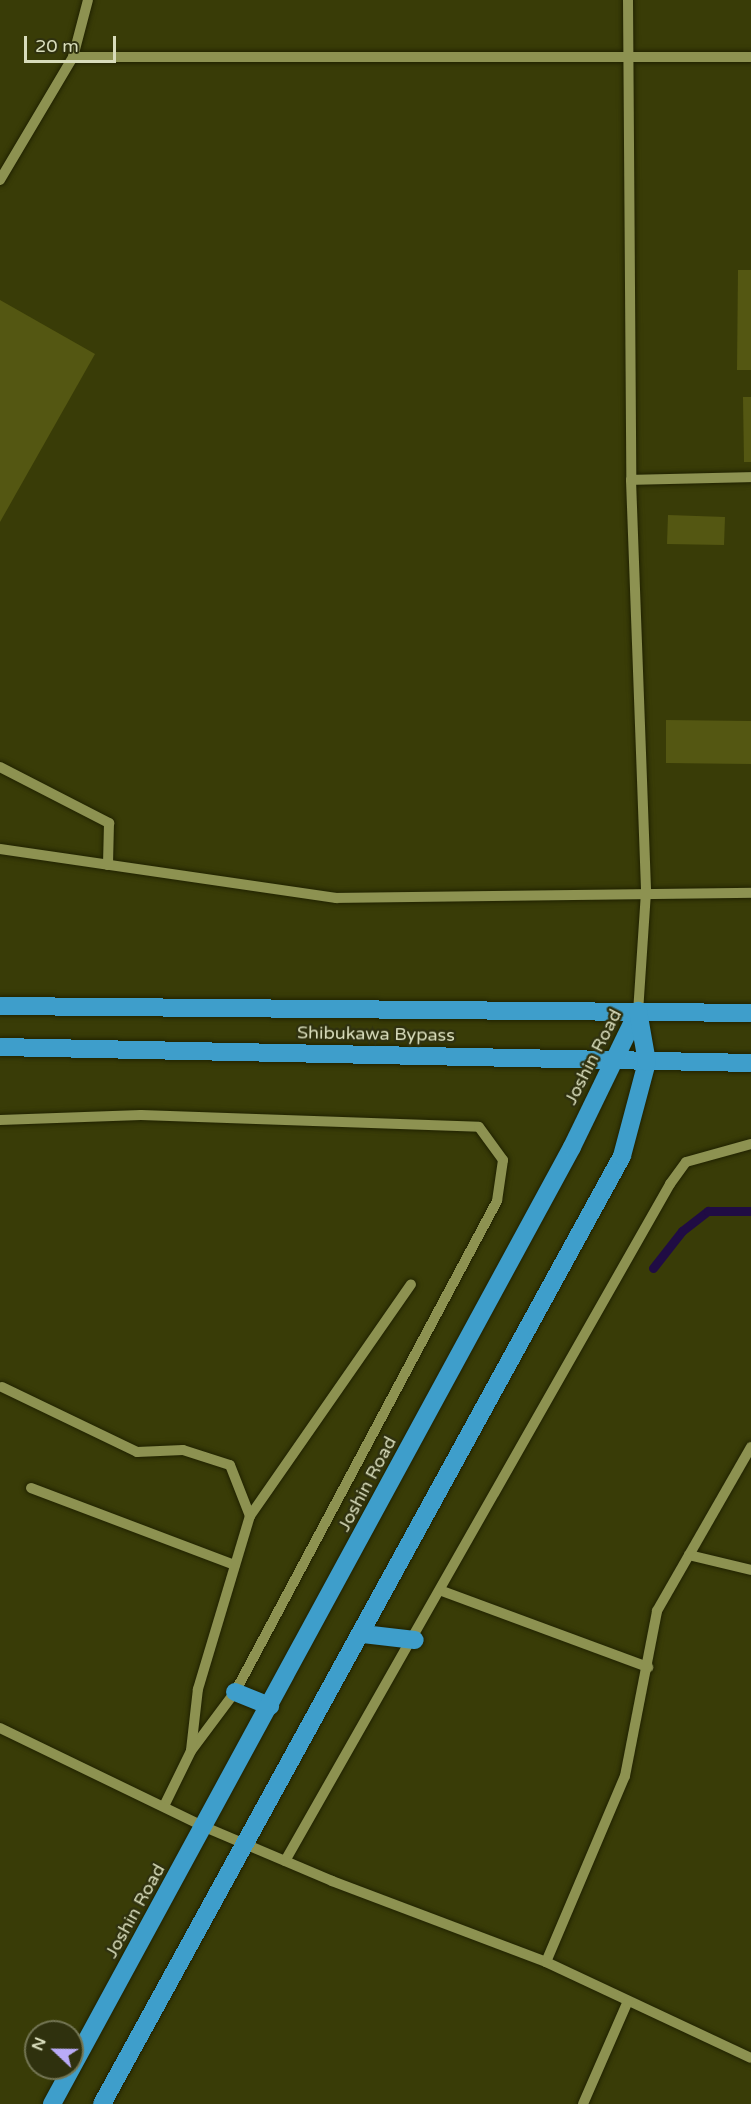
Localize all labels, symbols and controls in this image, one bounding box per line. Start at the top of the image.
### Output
scale bar [27,24,118,62]
text: 20 m [35,35,79,57]
street label: Joshin Road [560,1006,626,1108]
street label: Shibukawa Bypass [297,1022,455,1046]
street label: Joshin Road [333,1433,401,1535]
street label: Joshin Road [100,1860,170,1962]
north arrow [24,2020,84,2080]
text: N [27,2034,51,2054]

